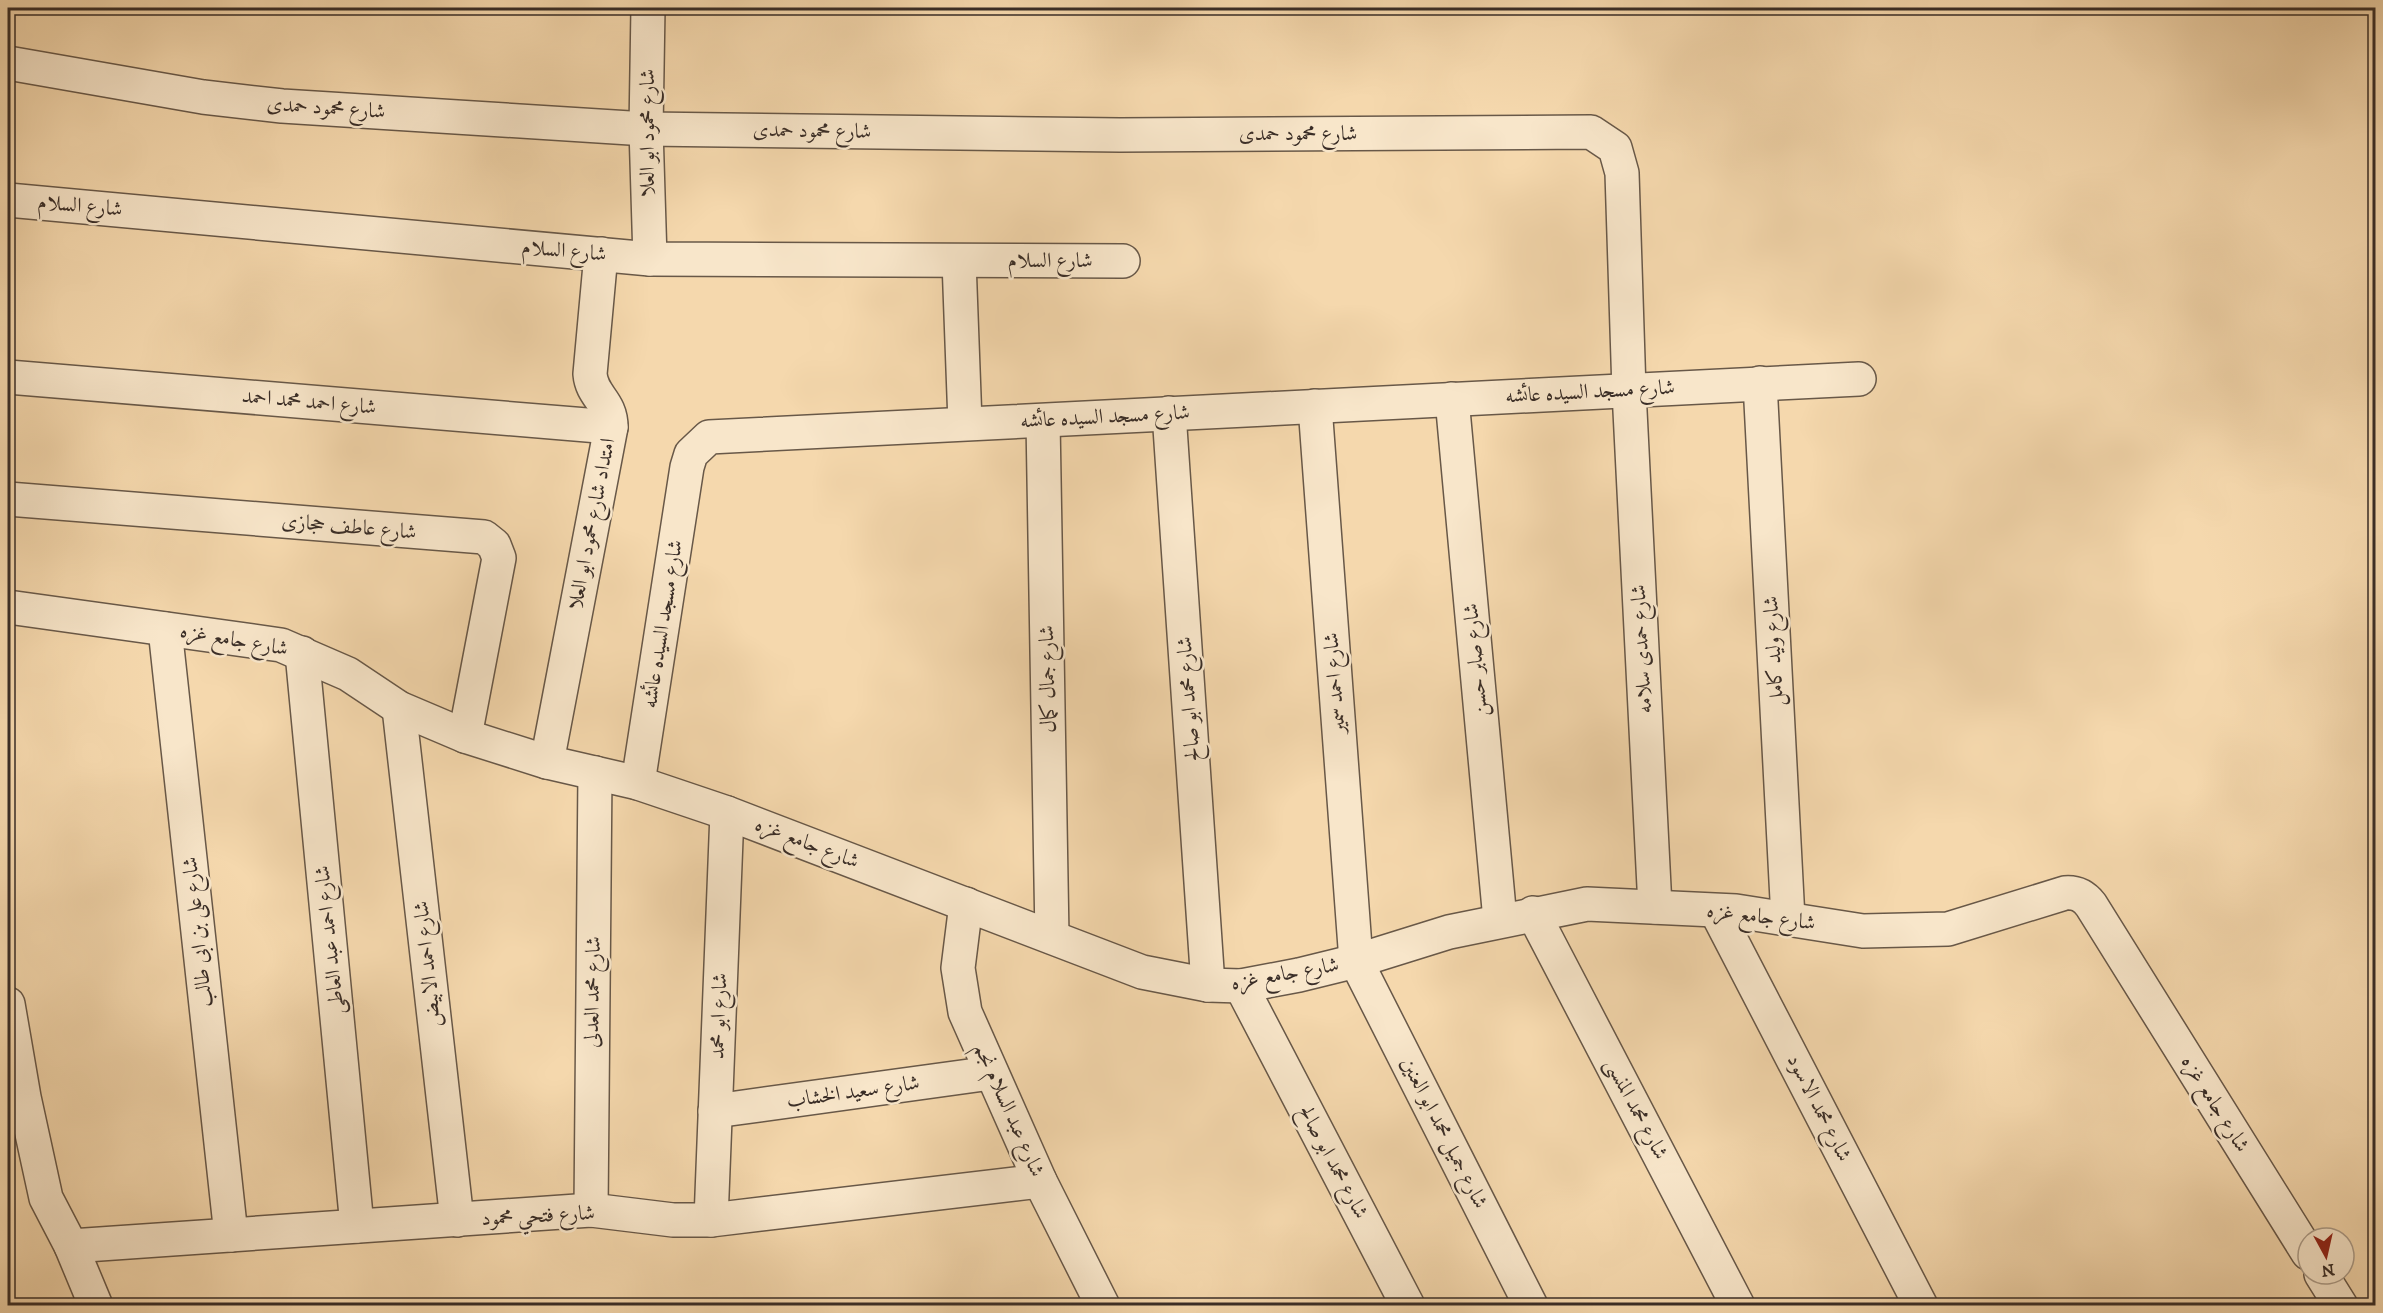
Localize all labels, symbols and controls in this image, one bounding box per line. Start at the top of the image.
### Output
street label: شارع محمود ابو العلا [635,69,665,197]
street label: شارع محمود حمدى [266,91,386,129]
street label: شارع محمود حمدى [752,117,872,149]
street label: شارع محمود حمدى [1239,121,1357,151]
street label: شارع السلام [36,189,124,227]
street label: شارع السلام [520,234,608,272]
street label: شارع السلام [1007,248,1093,278]
street label: شارع مسجد السيده عائشه [1504,375,1676,413]
street label: شارع احمد محمد احمد [240,383,377,425]
street label: شارع مسجد السيده عائشه [1019,400,1191,438]
street label: امتداد شارع محمود ابو العلا [563,436,625,613]
street label: شارع عاطف حجازى [280,508,418,550]
street label: شارع مسجد السيده عائشه [637,538,693,711]
street label: شارع حمدى سلامه [1626,584,1662,714]
street label: شارع وليد كامل [1758,595,1794,707]
street label: شارع صابر حسن [1458,602,1498,718]
street label: شارع جامع غزه [177,618,290,667]
street label: شارع جمال كمال [1034,625,1066,733]
street label: شارع احمد سمير [1318,631,1356,736]
street label: شارع محمد ابو صالح [1172,635,1210,762]
street label: شارع جامع غزه [750,811,863,879]
street label: شارع على بن ابى طالب [177,855,223,1009]
street label: شارع احمد عبد العاطى [309,864,355,1016]
street label: شارع جامع غزه [1705,897,1817,942]
street label: شارع احمد الابيض [408,899,452,1028]
street label: شارع محمد العدلى [579,936,611,1048]
street label: شارع جامع غزه [1229,952,1342,1001]
street label: شارع ابو محمد [704,972,737,1060]
street label: شارع عبد السلام نجم [962,1039,1050,1183]
street label: شارع محمد الاسود [1777,1050,1857,1168]
street label: شارع جامع غزه [2171,1051,2255,1160]
street label: شارع جميل محمد ابو العنين [1391,1053,1493,1215]
street label: شارع محمد المنسى [1595,1054,1674,1166]
street label: شارع سعيد الخشاب [785,1070,922,1118]
street label: شارع محمد ابو صالح [1289,1101,1374,1225]
street label: شارع فتحي محمود [480,1200,596,1238]
north arrow [2296,1226,2356,1286]
text: N [2320,1259,2336,1281]

